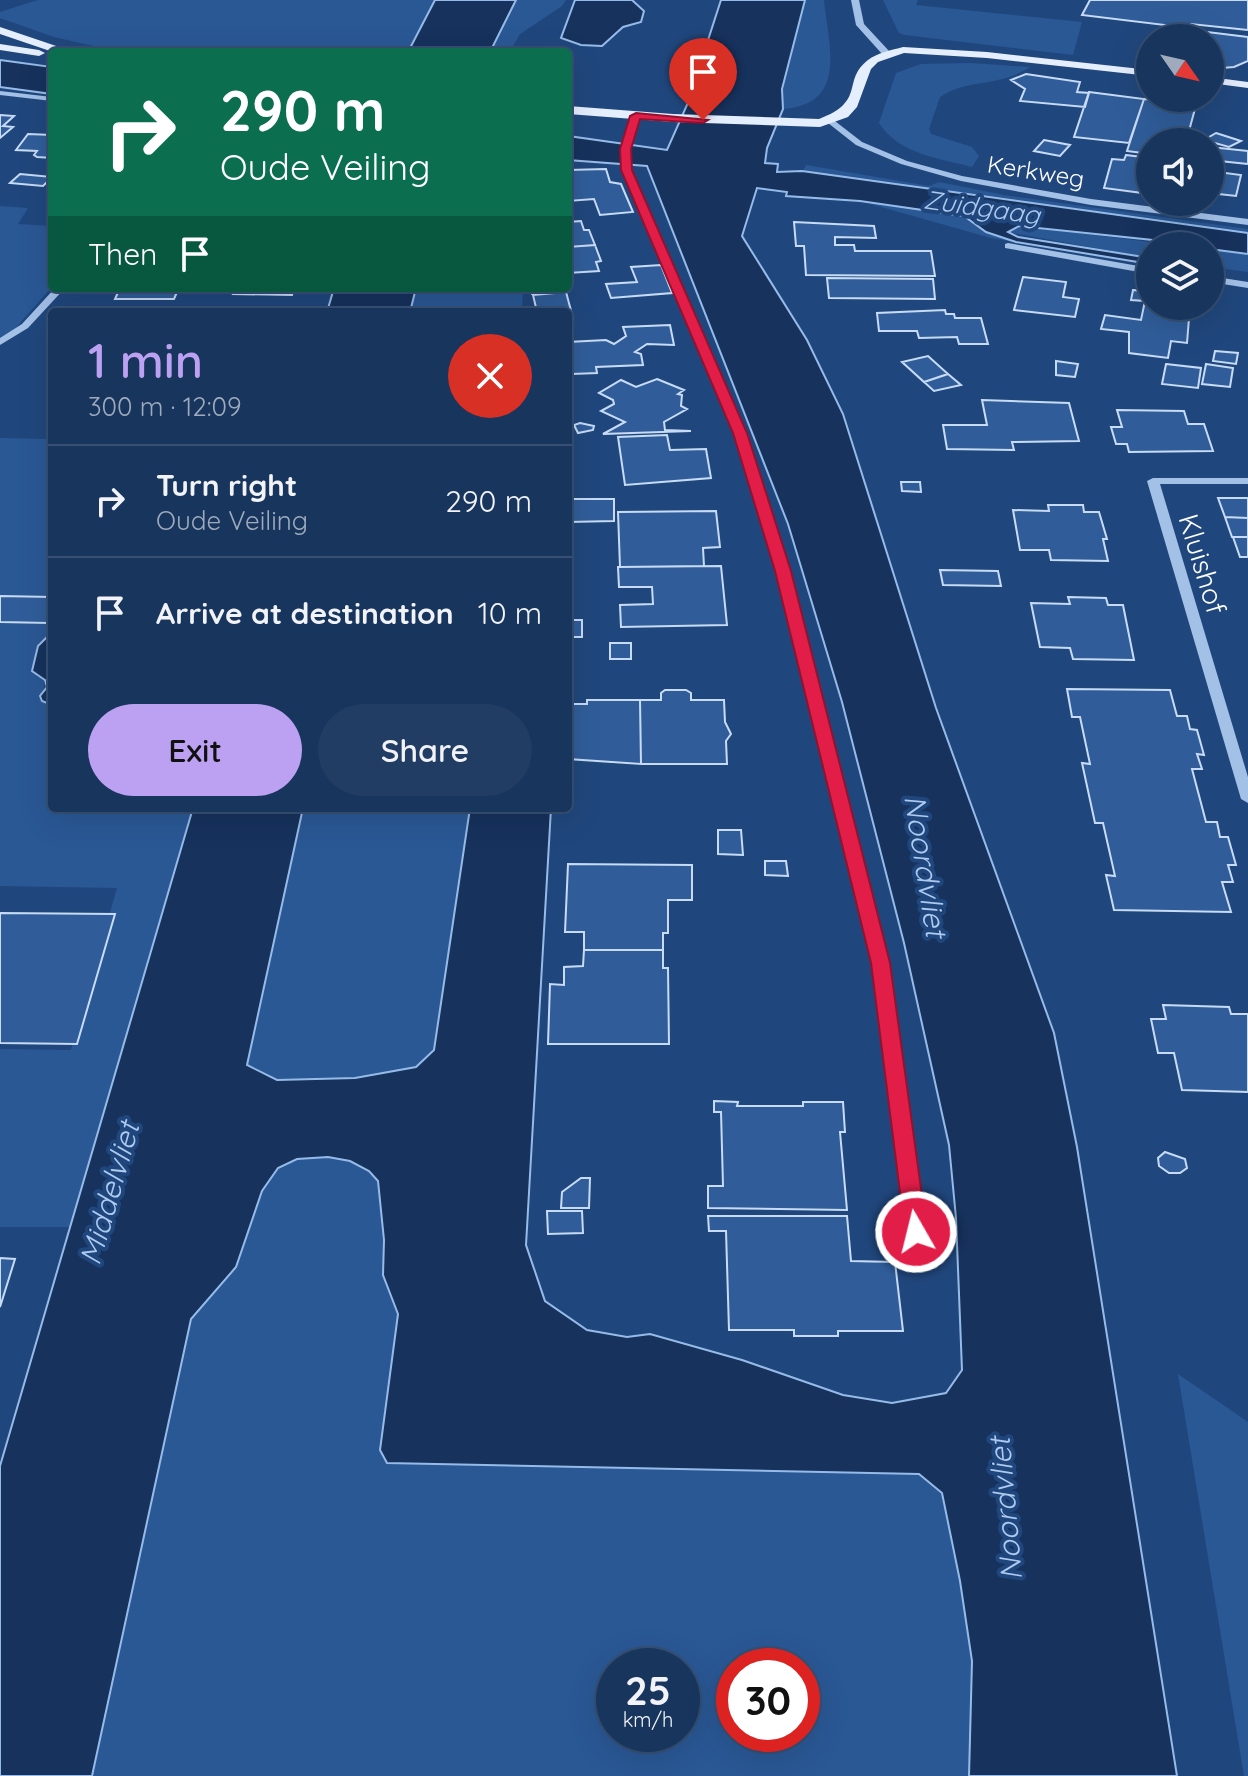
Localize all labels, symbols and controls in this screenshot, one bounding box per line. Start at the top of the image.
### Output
north arrow [1136,24,1224,112]
map controls [1136,24,1224,320]
pin [669,38,737,120]
icon: arrive [681,50,725,94]
text: 290 m [220,75,385,145]
icon: right [88,80,192,184]
button: sound [1136,128,1224,216]
text: Oude Veiling [220,144,430,189]
street label: Kerkweg [985,149,1087,193]
water label: Zuidgaag [922,183,1044,232]
icon: arrive [173,232,217,276]
button: layers [1136,232,1224,320]
text: Then [88,235,157,273]
text: 1 min [88,330,203,390]
button: close [448,334,532,418]
text: 300 m · 12:09 [88,390,242,423]
text: Turn right [156,466,297,504]
icon: right [88,479,132,523]
text: 290 m [445,482,532,520]
text: Oude Veiling [156,504,308,537]
street label: Kluishof [1171,510,1235,618]
icon: arrive [88,591,132,635]
text: Arrive at destination [156,594,454,632]
text: 10 m [478,594,542,632]
button: Exit [88,704,302,796]
button: Share [318,704,532,796]
water label: Noordvliet [896,792,956,943]
water label: Middelvliet [70,1114,148,1269]
position arrow [874,1190,958,1274]
water label: Noordvliet [980,1433,1030,1582]
speed limit sign: 30 [716,1648,820,1752]
text: 25 [625,1665,671,1715]
text: km/h [623,1707,673,1732]

